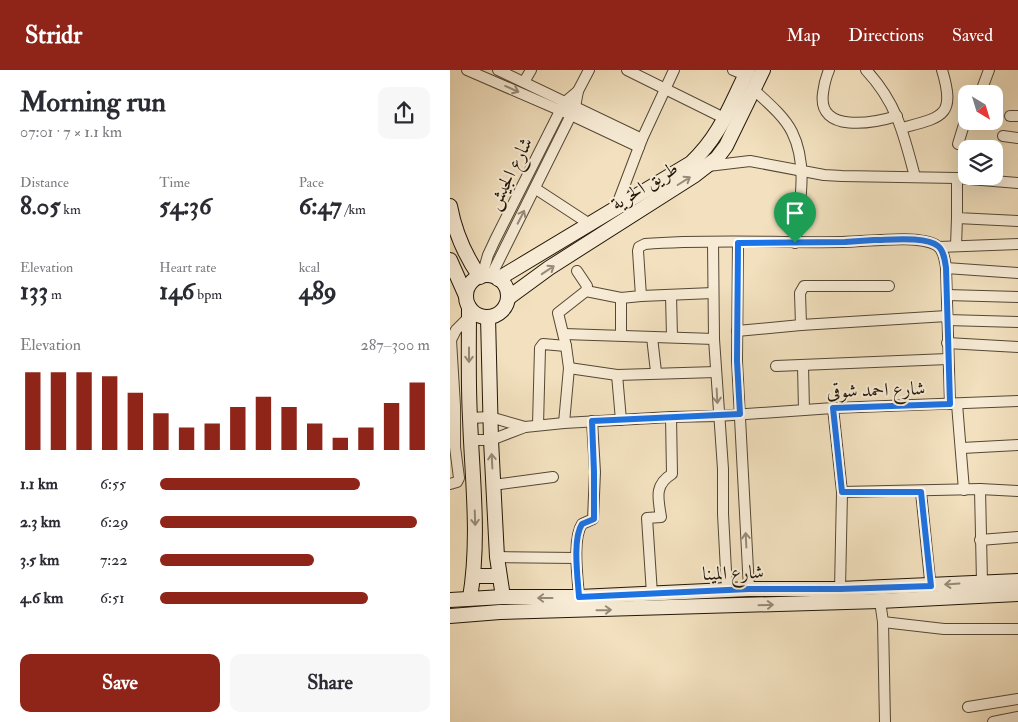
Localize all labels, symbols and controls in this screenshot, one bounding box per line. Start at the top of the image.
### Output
text: Stridr [25,20,82,51]
text: Map [787,24,820,47]
text: Directions [848,24,924,47]
text: Saved [952,24,993,47]
one-way arrow [504,84,519,94]
text: Morning run [20,85,166,120]
north arrow [958,85,1002,130]
map controls [958,85,1003,185]
button: share [378,87,430,139]
text: 07:01 · 7 × 1.1 km [20,122,122,142]
street label: شارع الجيش [481,133,541,215]
button: layers [958,140,1003,185]
street label: طريق الحرية [607,156,682,216]
text: Distance [20,174,69,191]
text: Time [159,174,190,191]
text: Pace [299,174,324,191]
one-way arrow [677,176,691,187]
text: 8.05 [20,191,60,222]
text: 54:36 [159,191,212,222]
text: 6:47 [299,191,342,222]
pin [774,192,816,243]
icon: arrive [781,199,809,227]
text: km [60,201,81,218]
text: /km [342,201,366,218]
one-way arrow [517,210,526,225]
text: Elevation [20,259,73,276]
text: Heart rate [159,259,216,276]
text: kcal [299,259,320,276]
one-way arrow [540,265,554,275]
text: 133 [20,276,48,307]
text: 146 [159,276,194,307]
text: 489 [299,276,337,307]
text: m [48,286,62,303]
text: bpm [194,286,222,303]
text: Elevation [20,335,81,355]
text: 287–300 m [361,335,430,355]
one-way arrow [464,347,474,363]
street label: شارع احمد شوقى [826,376,926,407]
one-way arrow [713,387,722,403]
one-way arrow [488,453,497,469]
text: 1.1 km [20,474,58,494]
text: 6:55 [100,474,126,494]
one-way arrow [471,509,480,525]
text: 2.3 km [20,512,61,532]
text: 6:29 [100,512,128,532]
one-way arrow [742,532,751,548]
text: 3.5 km [20,550,59,570]
text: 7:22 [100,550,128,570]
street label: شارع المينا [702,560,764,589]
one-way arrow [944,580,960,589]
text: 4.6 km [20,588,64,608]
text: 6:51 [100,588,125,608]
one-way arrow [537,593,553,603]
one-way arrow [758,600,774,610]
one-way arrow [595,605,611,615]
button: Save [20,654,220,712]
button: Share [230,654,430,712]

